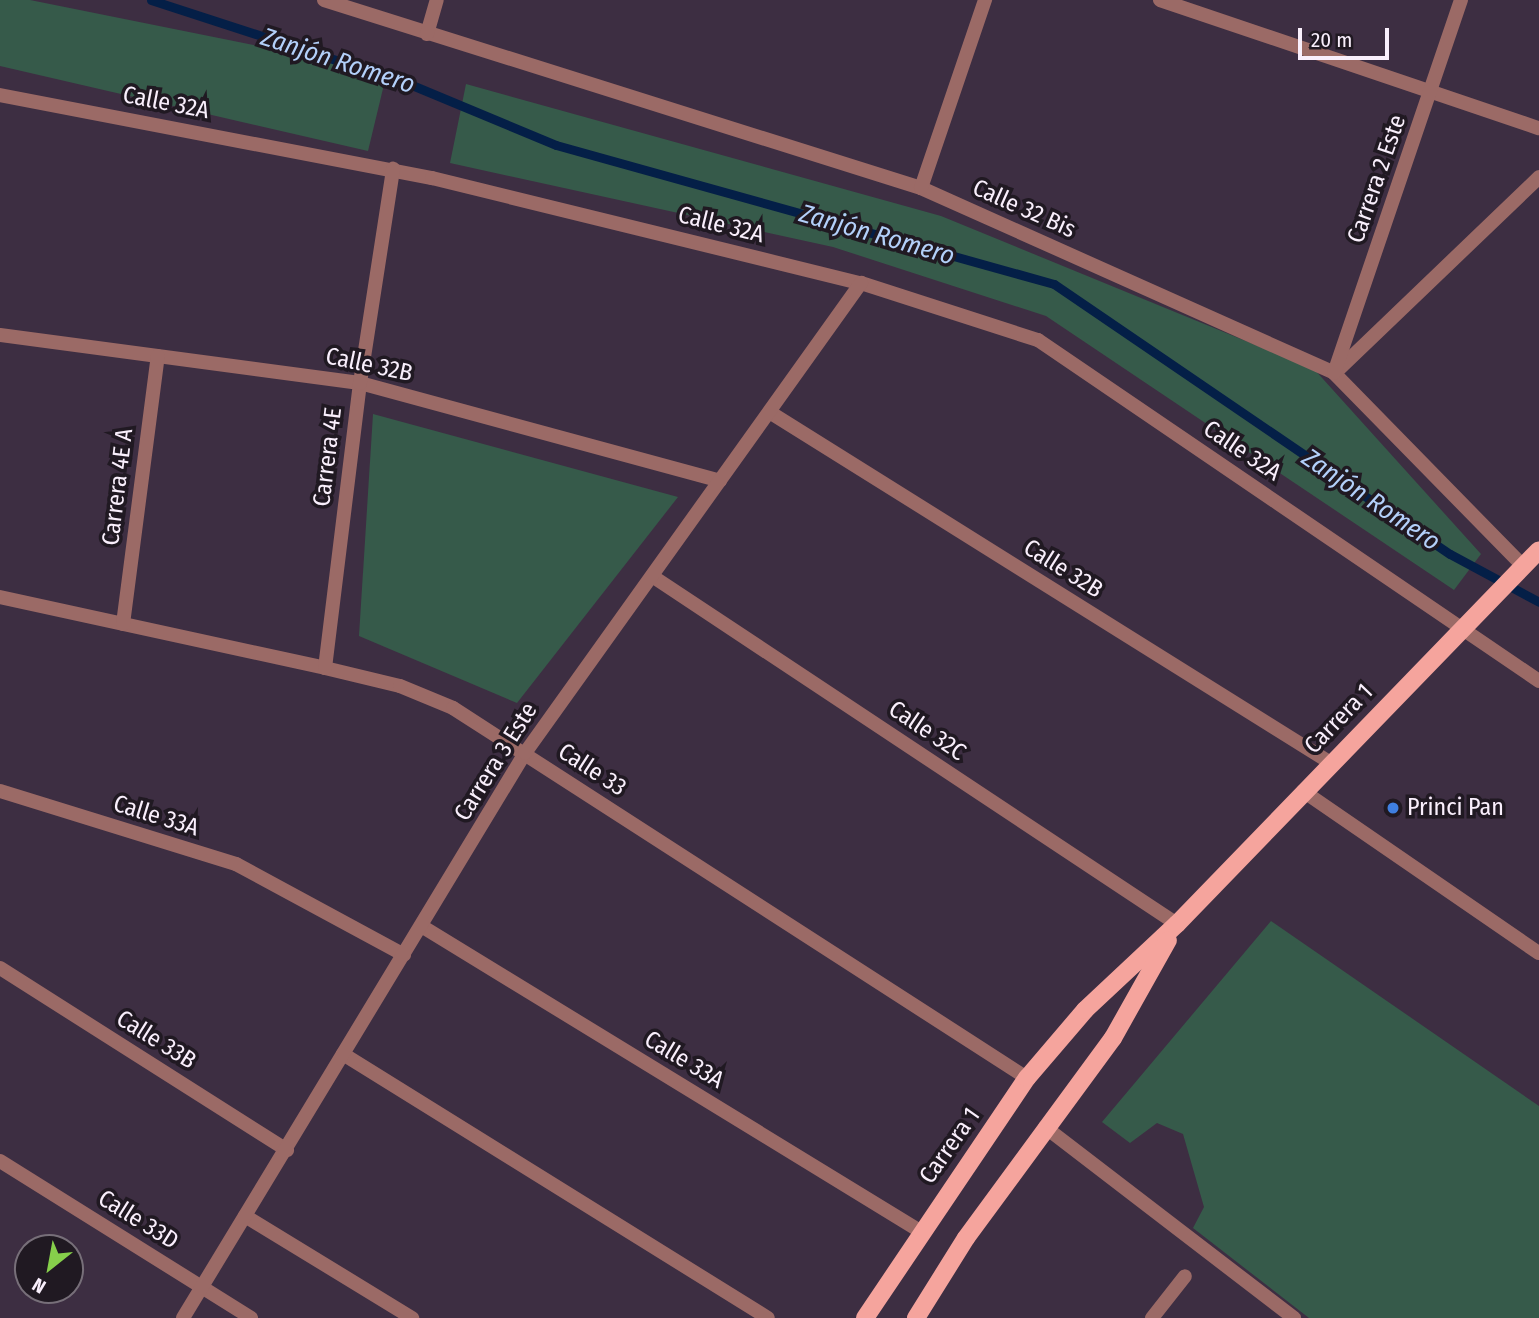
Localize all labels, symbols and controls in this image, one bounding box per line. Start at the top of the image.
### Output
scale bar [1301,14,1392,58]
water label: Zanjón Romero [257,21,419,101]
text: 20 m [1311,27,1352,53]
street label: Calle 32A [120,81,212,125]
street label: Carrera 2 Este [1342,111,1412,247]
street label: Calle 32 Bis [968,174,1080,244]
water label: Zanjón Romero [796,198,958,272]
street label: Calle 32A [675,200,767,250]
street label: Calle 32B [323,342,415,388]
street label: Carrera 4E [308,406,348,508]
street label: Calle 32A [1198,415,1286,487]
street label: Carrera 4E A [97,427,139,547]
water label: Zanjón Romero [1296,442,1446,558]
street label: Calle 32B [1018,534,1108,604]
street label: Carrera 1 [1299,678,1379,760]
street label: Calle 32C [883,695,971,767]
street label: Carrera 3 Este [448,698,544,826]
street label: Calle 33 [553,737,631,803]
street label: Calle 33A [110,789,202,843]
place label: Princi Pan [1407,794,1504,822]
marker: Princi Pan [1385,800,1401,816]
street label: Calle 33B [111,1004,201,1076]
street label: Calle 33A [639,1025,729,1095]
street label: Carrera 1 [914,1103,986,1189]
street label: Calle 33D [93,1184,183,1256]
north arrow [14,1234,84,1304]
text: N [28,1273,50,1299]

